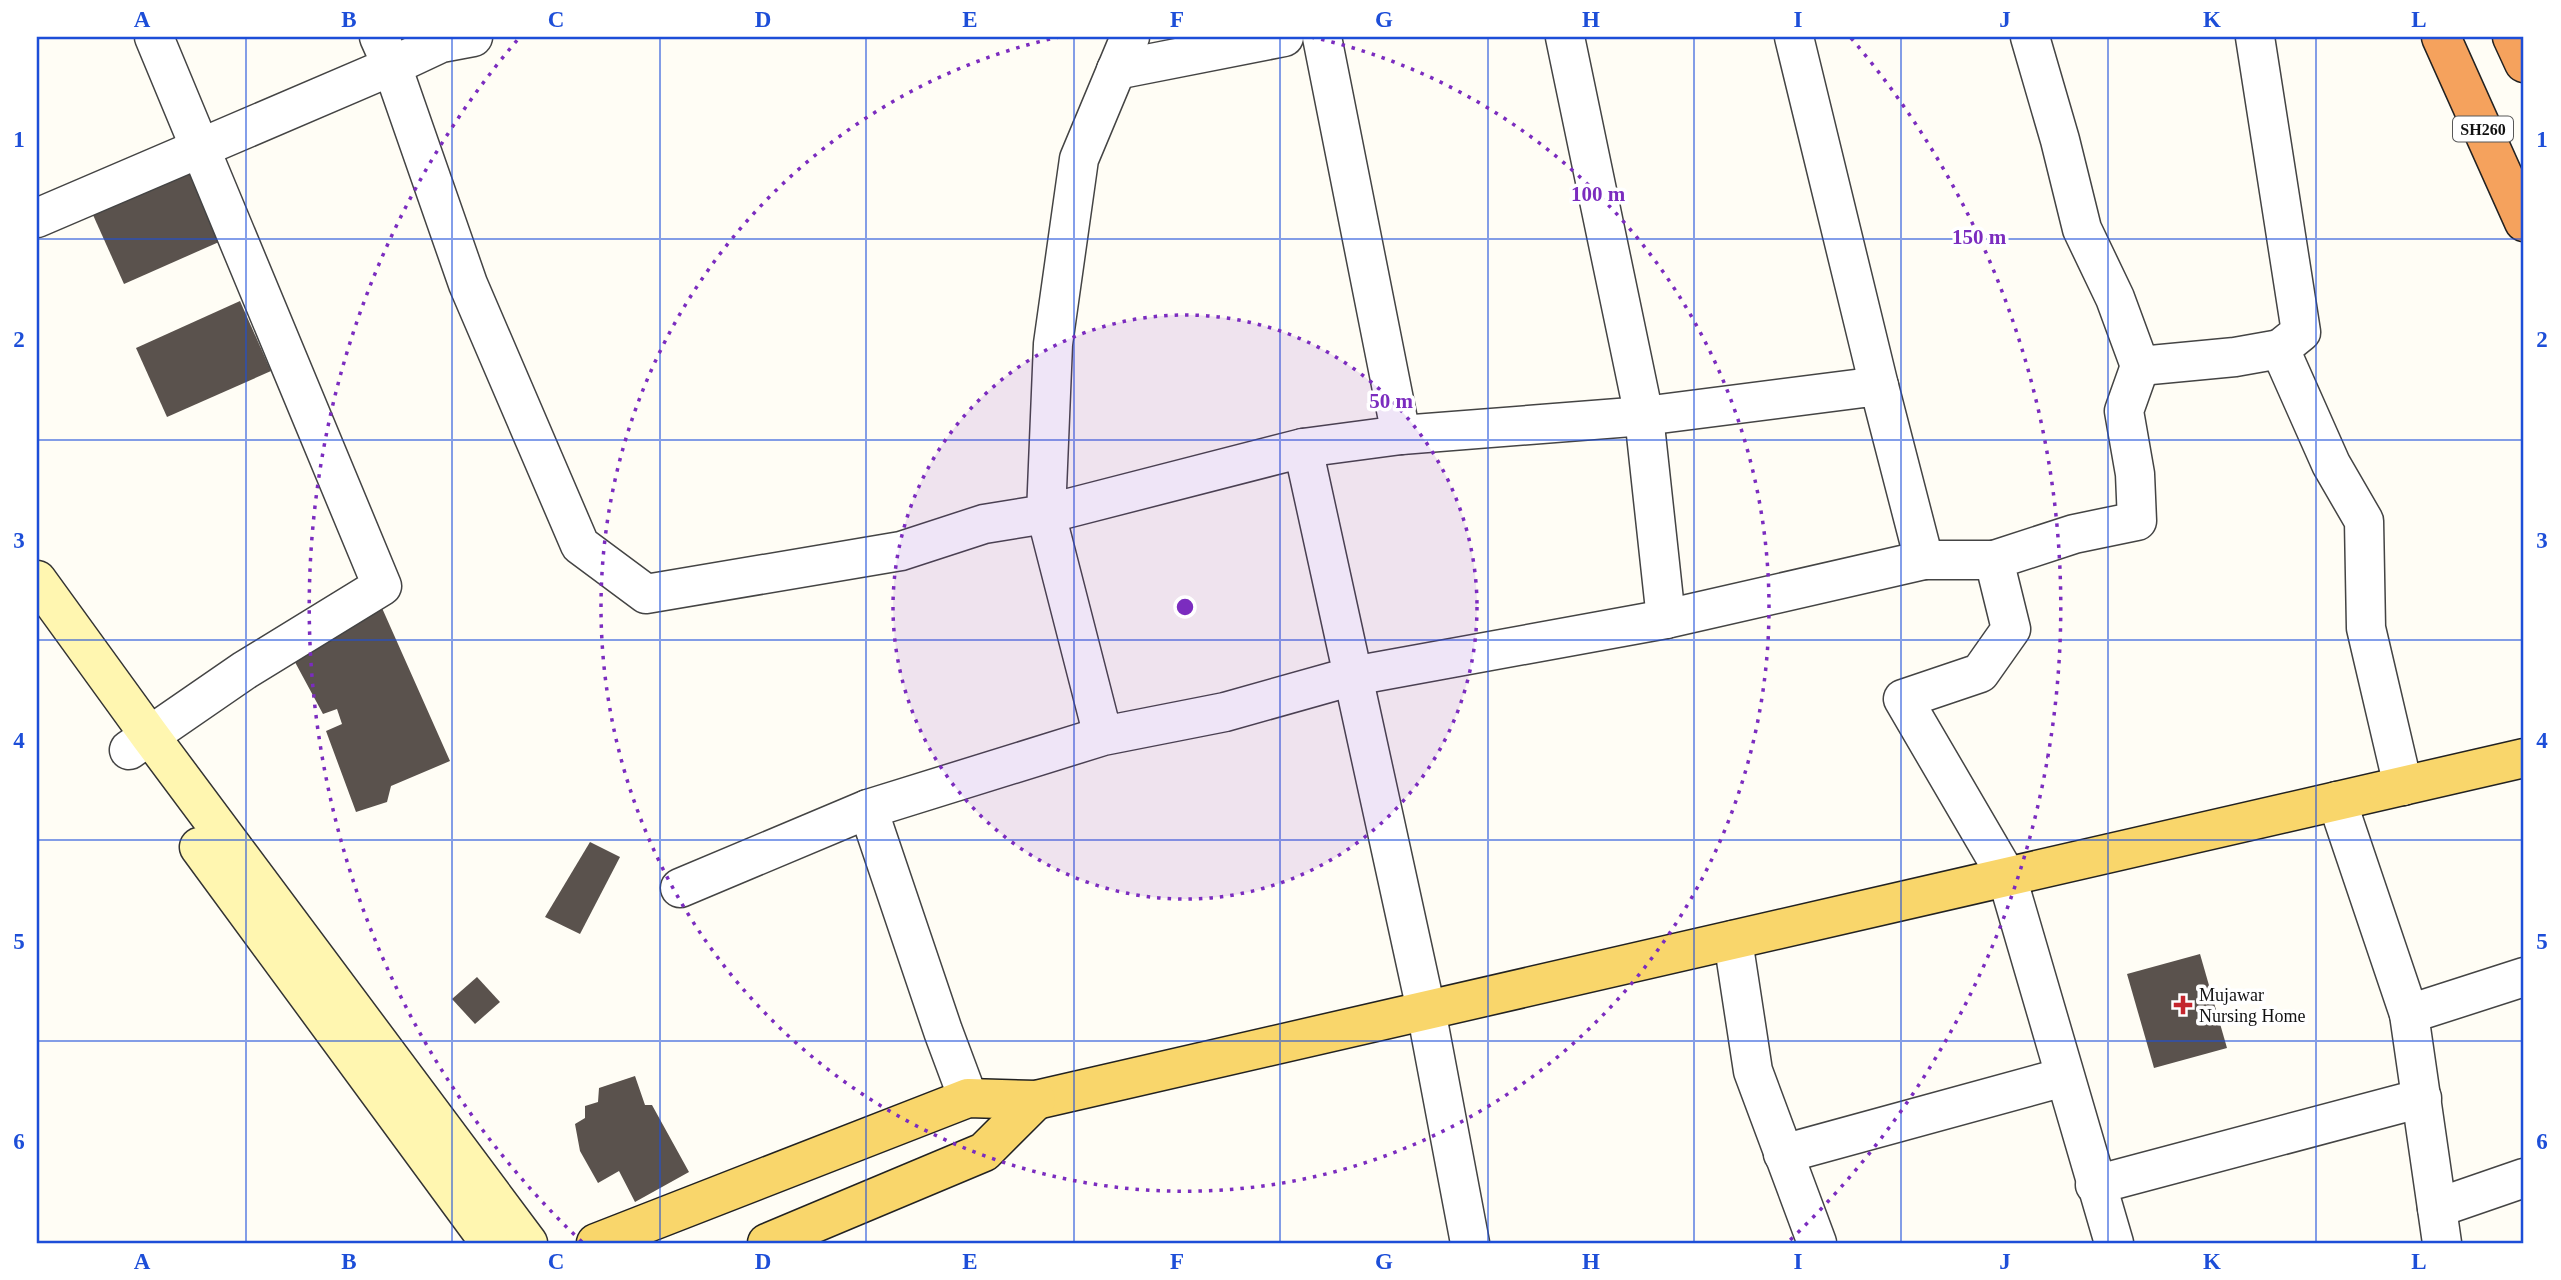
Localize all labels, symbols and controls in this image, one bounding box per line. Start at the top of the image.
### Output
text: A [134,7,151,32]
text: B [341,7,357,32]
text: C [548,7,564,32]
text: D [755,7,771,32]
text: E [962,7,978,32]
text: F [1170,7,1184,32]
text: G [1375,7,1393,32]
text: H [1582,7,1600,32]
text: I [1794,7,1803,32]
text: J [1999,7,2011,32]
text: K [2203,7,2221,32]
text: L [2411,7,2427,32]
road number: SH260 [2453,116,2513,141]
text: 1 [13,127,25,152]
text: 1 [2536,127,2548,152]
text: 100 m [1571,182,1626,206]
text: 150 m [1952,225,2007,249]
text: 2 [13,327,25,352]
text: 2 [2536,327,2548,352]
text: 50 m [1369,389,1413,413]
text: 3 [13,528,25,553]
text: 3 [2536,528,2548,553]
centre of rings [1173,595,1197,619]
text: 4 [13,728,25,753]
text: 4 [2536,728,2548,753]
text: 5 [13,929,25,954]
text: 5 [2536,929,2548,954]
place label: Mujawar Nursing Home [2199,985,2306,1026]
marker: Mujawar Nursing Home [2173,995,2193,1015]
text: 6 [13,1129,25,1154]
text: 6 [2536,1129,2548,1154]
text: A [134,1249,151,1274]
text: B [341,1249,357,1274]
text: C [548,1249,564,1274]
text: D [755,1249,771,1274]
text: E [962,1249,978,1274]
text: F [1170,1249,1184,1274]
text: G [1375,1249,1393,1274]
text: H [1582,1249,1600,1274]
text: I [1794,1249,1803,1274]
text: J [1999,1249,2011,1274]
text: K [2203,1249,2221,1274]
text: L [2411,1249,2427,1274]

